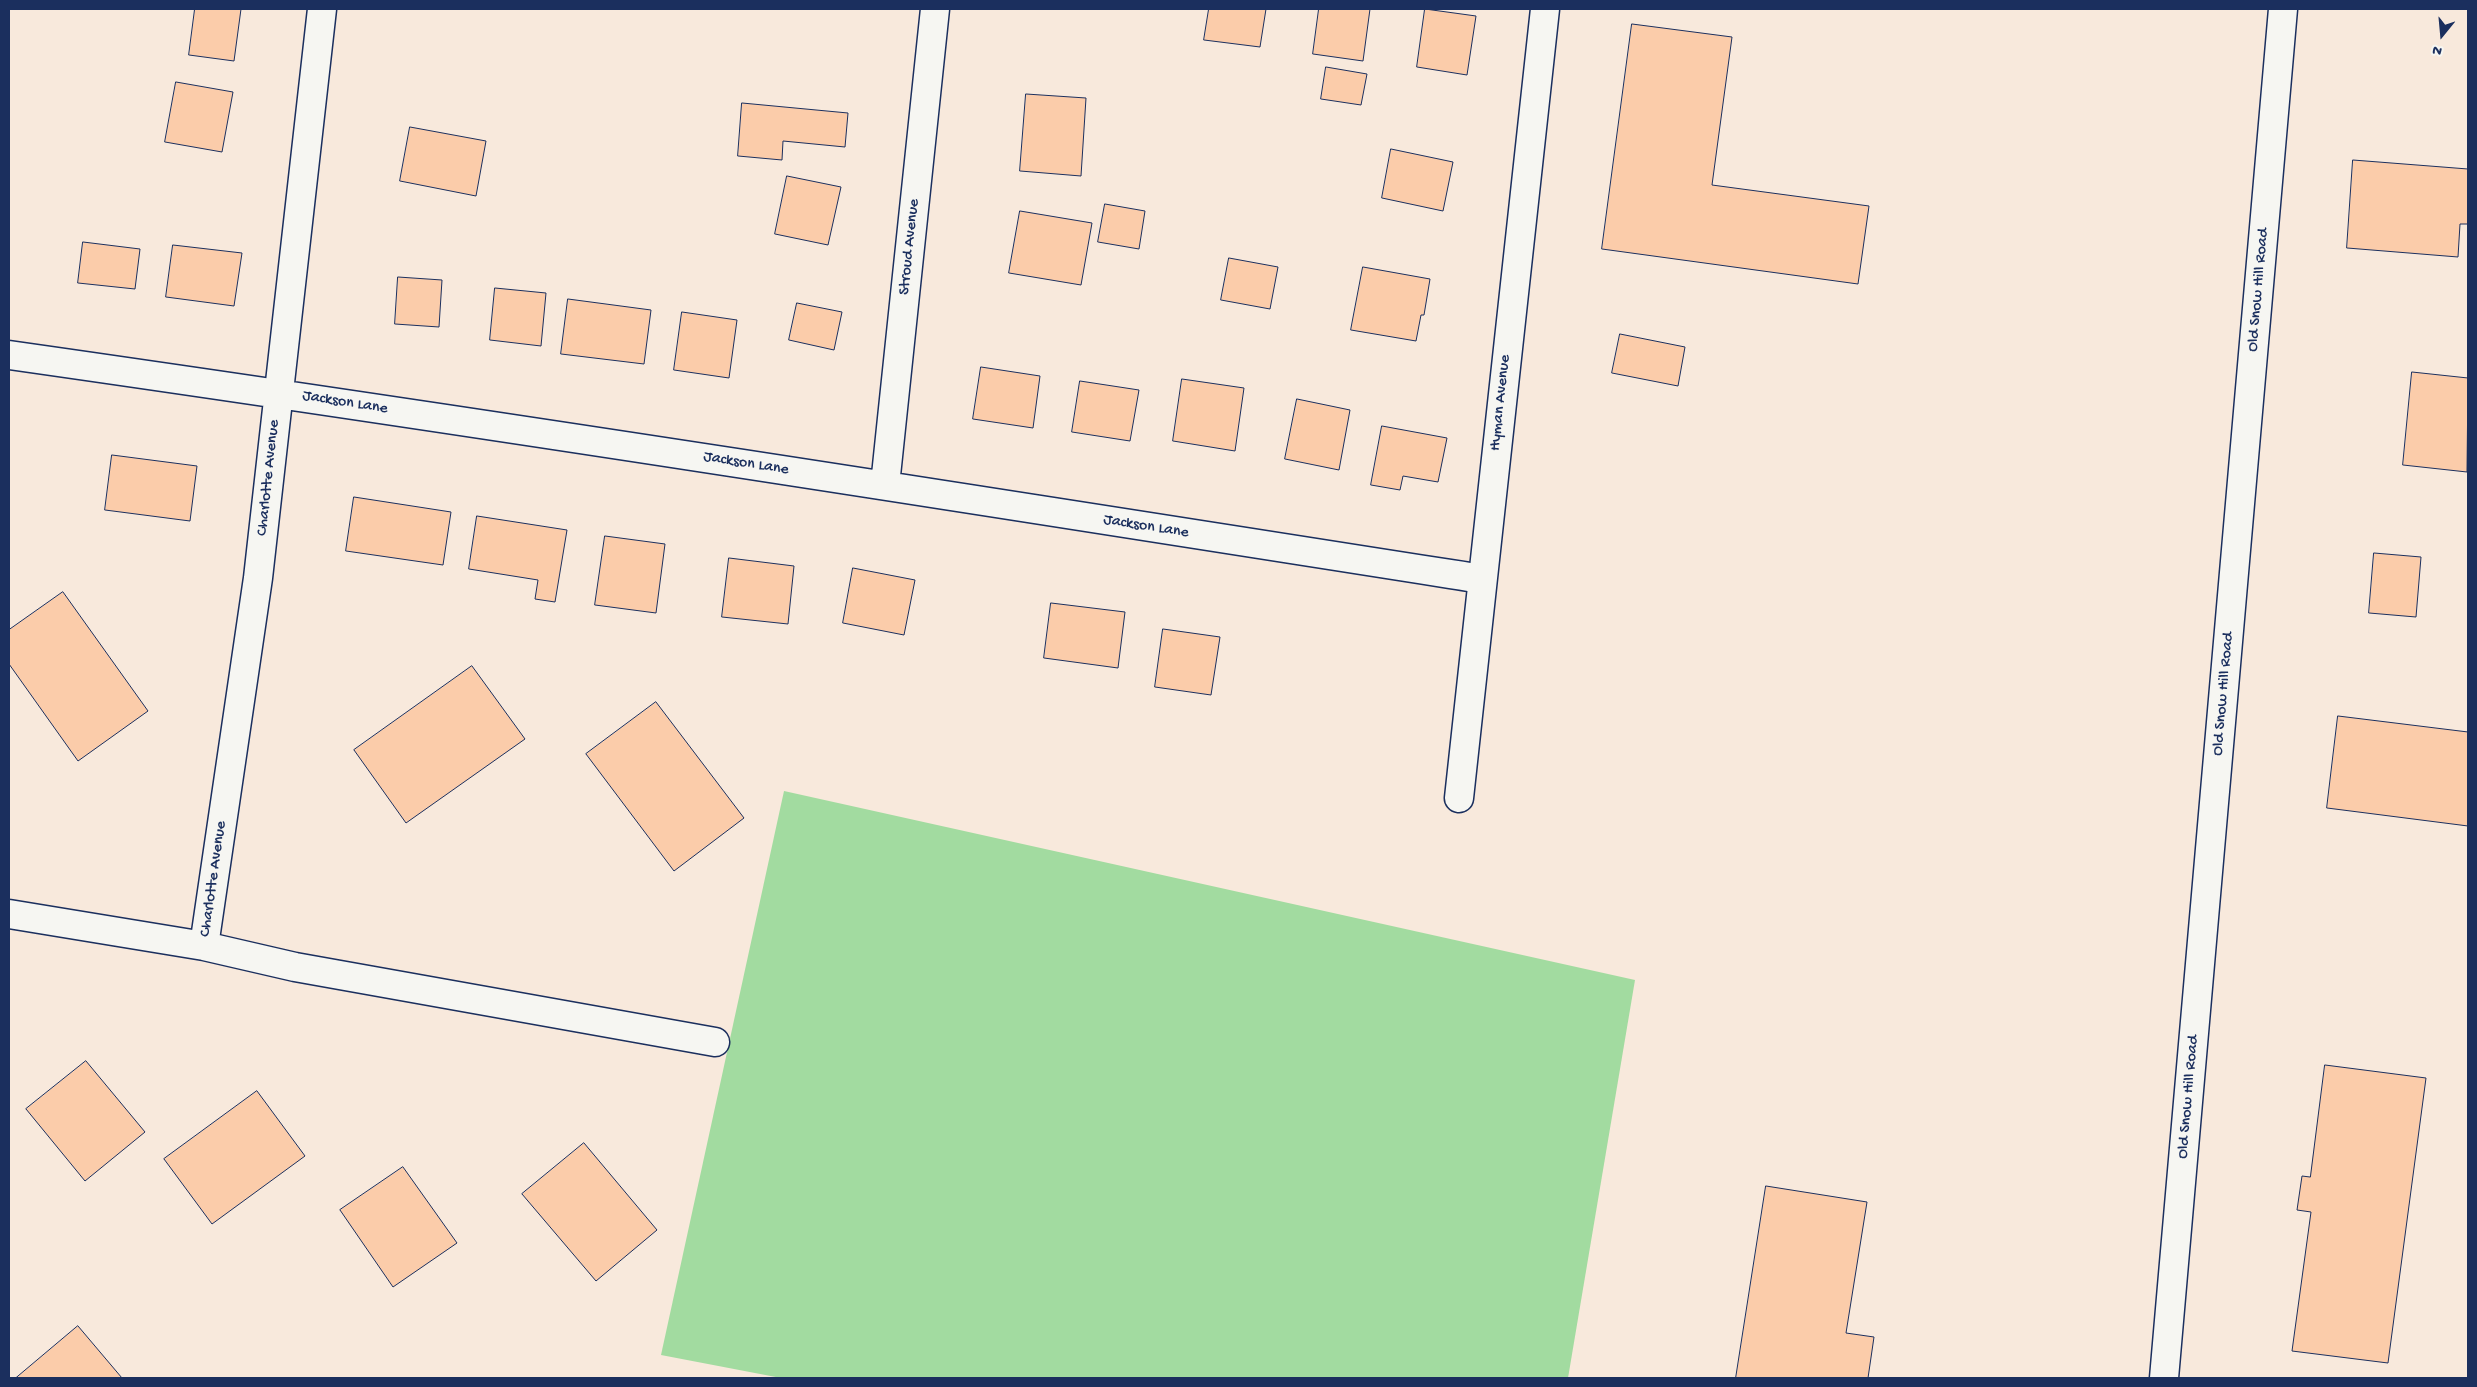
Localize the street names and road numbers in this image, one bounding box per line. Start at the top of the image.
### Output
street label: Stroud Avenue [895,198,925,296]
street label: Old Snow Hill Road [2244,227,2274,353]
street label: Hyman Avenue [1486,354,1516,452]
street label: Jackson Lane [301,387,389,419]
street label: Charlotte Avenue [253,419,285,537]
street label: Jackson Lane [702,448,790,480]
street label: Jackson Lane [1102,511,1190,543]
street label: Old Snow Hill Road [2209,631,2239,757]
street label: Charlotte Avenue [196,820,232,938]
street label: Old Snow Hill Road [2174,1034,2204,1160]

